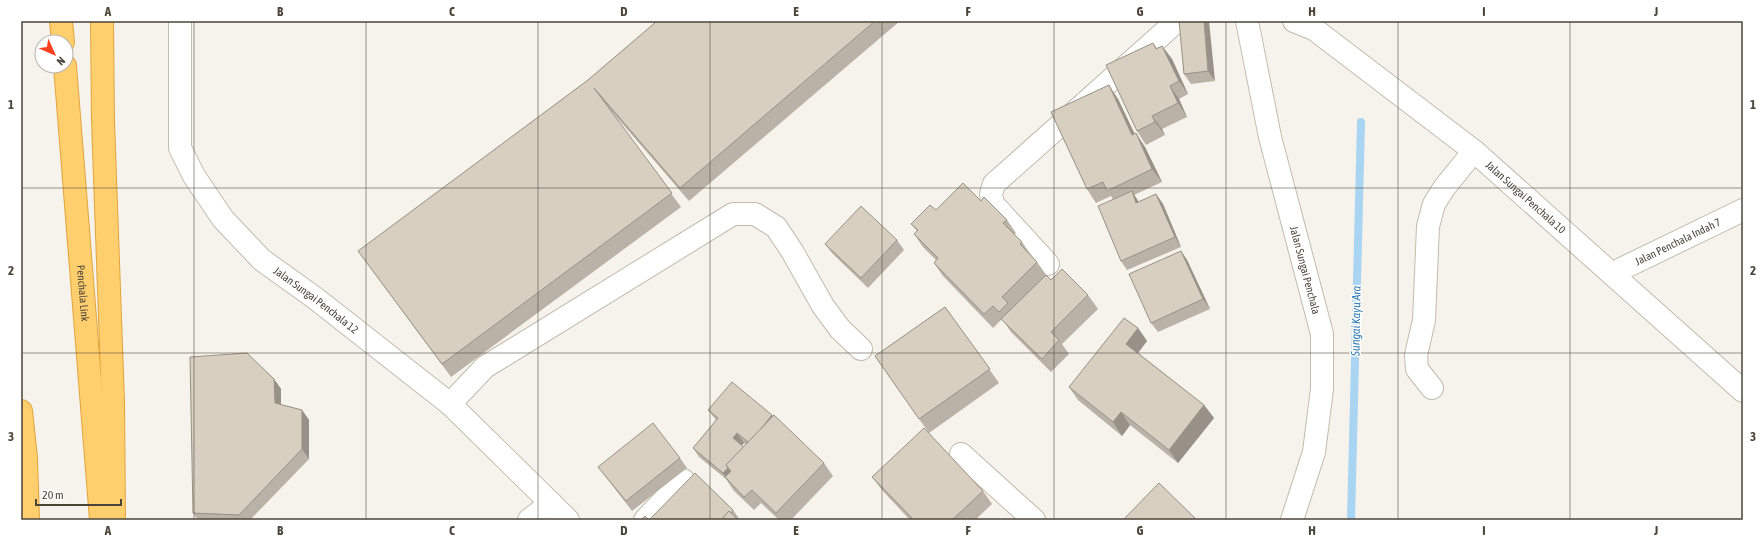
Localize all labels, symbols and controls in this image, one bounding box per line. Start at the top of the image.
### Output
text: A [104,4,112,19]
text: B [277,4,284,19]
text: C [449,4,455,19]
text: D [620,4,628,19]
text: E [793,4,799,19]
text: F [965,4,971,19]
text: G [1137,4,1144,19]
text: H [1308,4,1316,19]
text: I [1482,4,1486,19]
text: J [1653,4,1658,19]
north arrow [34,34,74,74]
text: N [55,55,68,68]
text: 1 [8,97,14,112]
text: 1 [1750,97,1756,112]
street label: Jalan Sungai Penchala 10 [1483,158,1568,236]
street label: Jalan Penchala Indah 7 [1633,216,1723,267]
street label: Jalan Sungai Penchala [1288,225,1323,316]
text: 2 [8,263,14,278]
text: 2 [1750,263,1756,278]
street label: Jalan Sungai Penchala 12 [271,264,361,336]
street label: Penchala Link [75,265,91,322]
water label: Sungai Kayu Ara [1348,285,1364,357]
text: 3 [8,429,14,444]
text: 3 [1750,429,1756,444]
scale bar [36,481,121,507]
text: 20 m [42,488,64,502]
text: A [104,523,112,538]
text: B [277,523,284,538]
text: C [449,523,455,538]
text: D [620,523,628,538]
text: E [793,523,799,538]
text: F [965,523,971,538]
text: G [1137,523,1144,538]
text: H [1308,523,1316,538]
text: I [1482,523,1486,538]
text: J [1653,523,1658,538]

